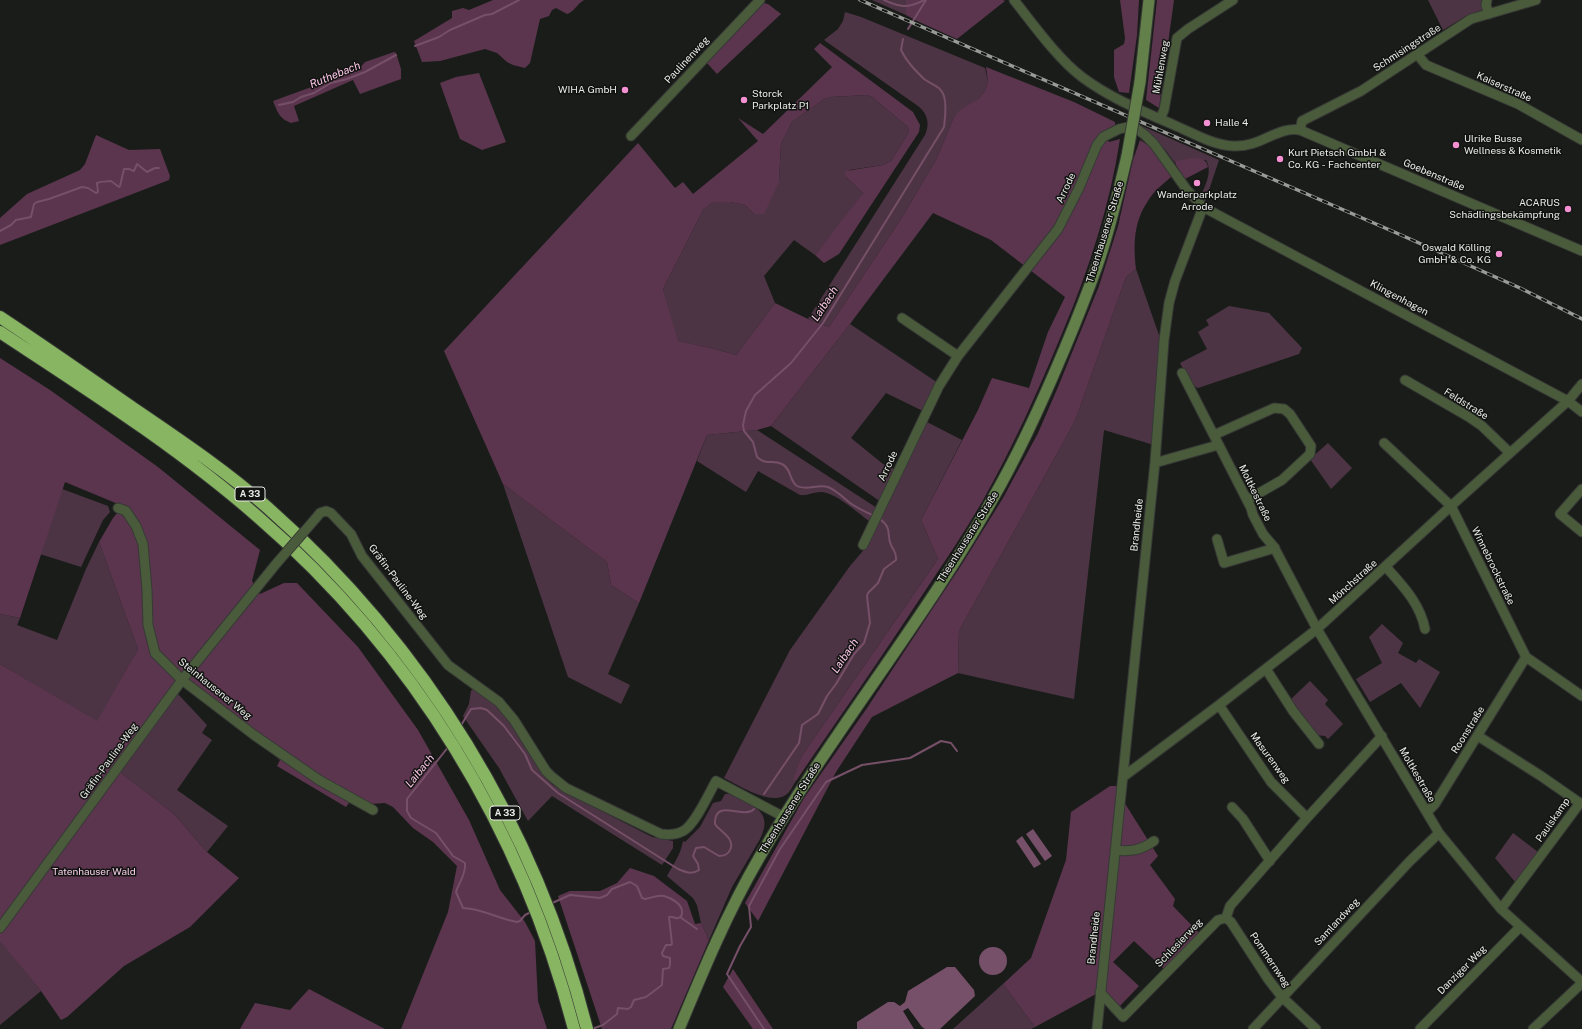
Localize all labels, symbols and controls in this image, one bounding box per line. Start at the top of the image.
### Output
street label: Schmisingstraße [1371,22,1443,74]
street label: Paulinenweg [662,34,712,86]
street label: Mühlenweg [1150,39,1172,95]
water label: Ruthebach [308,59,362,91]
street label: Kaiserstraße [1475,70,1533,104]
place label: WIHA GmbH [558,84,617,96]
marker: WIHA GmbH [620,85,630,95]
place label: Storck Parkplatz P1 [752,88,809,112]
marker: Storck Parkplatz P1 [739,95,749,105]
place label: Halle 4 [1215,117,1248,129]
marker: Halle 4 [1202,118,1212,128]
place label: Ulrike Busse Wellness & Kosmetik [1464,133,1561,156]
marker: Ulrike Busse Wellness & Kosmetik [1451,140,1461,150]
place label: Kurt Pietsch GmbH & Co. KG - Fachcenter [1288,147,1386,170]
marker: Kurt Pietsch GmbH & Co. KG - Fachcenter [1275,154,1285,164]
street label: Goebenstraße [1401,157,1467,193]
street label: Arrode [1054,171,1078,205]
marker: Wanderparkplatz Arrode [1192,178,1202,188]
street label: Theenhausener Straße [1084,180,1126,284]
place label: Wanderparkplatz Arrode [1157,189,1237,212]
place label: ACARUS Schädlingsbekämpfung [1449,197,1560,220]
marker: ACARUS Schädlingsbekämpfung [1563,204,1573,214]
place label: Oswald Kölling GmbH & Co. KG [1418,242,1491,266]
marker: Oswald Kölling GmbH & Co. KG [1494,249,1504,259]
street label: Klingenhagen [1368,278,1430,318]
water label: Laibach [809,284,841,324]
street label: Feldstraße [1442,386,1490,422]
street label: Arrode [876,449,900,483]
street label: Moltkestraße [1236,463,1274,523]
road number: A 33 [235,487,265,501]
street label: Theenhausener Straße [935,489,1001,585]
street label: Brandheide [1128,498,1146,552]
street label: Winnebrockstraße [1469,525,1517,607]
street label: Gräfin-Pauline-Weg [366,542,430,622]
street label: Mönchstraße [1326,557,1380,607]
water label: Laibach [829,636,861,676]
street label: Steinhausener Weg [176,656,254,722]
street label: Roonstraße [1449,704,1487,756]
street label: Gräfin-Pauline-Weg [77,721,141,801]
street label: Masurenweg [1248,730,1292,786]
street label: Moltkestraße [1396,745,1438,805]
water label: Laibach [403,752,437,790]
street label: Theenhausener Straße [757,760,823,856]
street label: Paulskamp [1533,796,1573,844]
road number: A 33 [490,806,520,820]
park label: Tatenhauser Wald [52,866,136,878]
street label: Samlandweg [1312,896,1362,948]
street label: Brandheide [1085,911,1103,965]
street label: Schlesierweg [1153,916,1205,970]
street label: Pommernweg [1247,930,1293,990]
street label: Danziger Weg [1435,943,1489,997]

